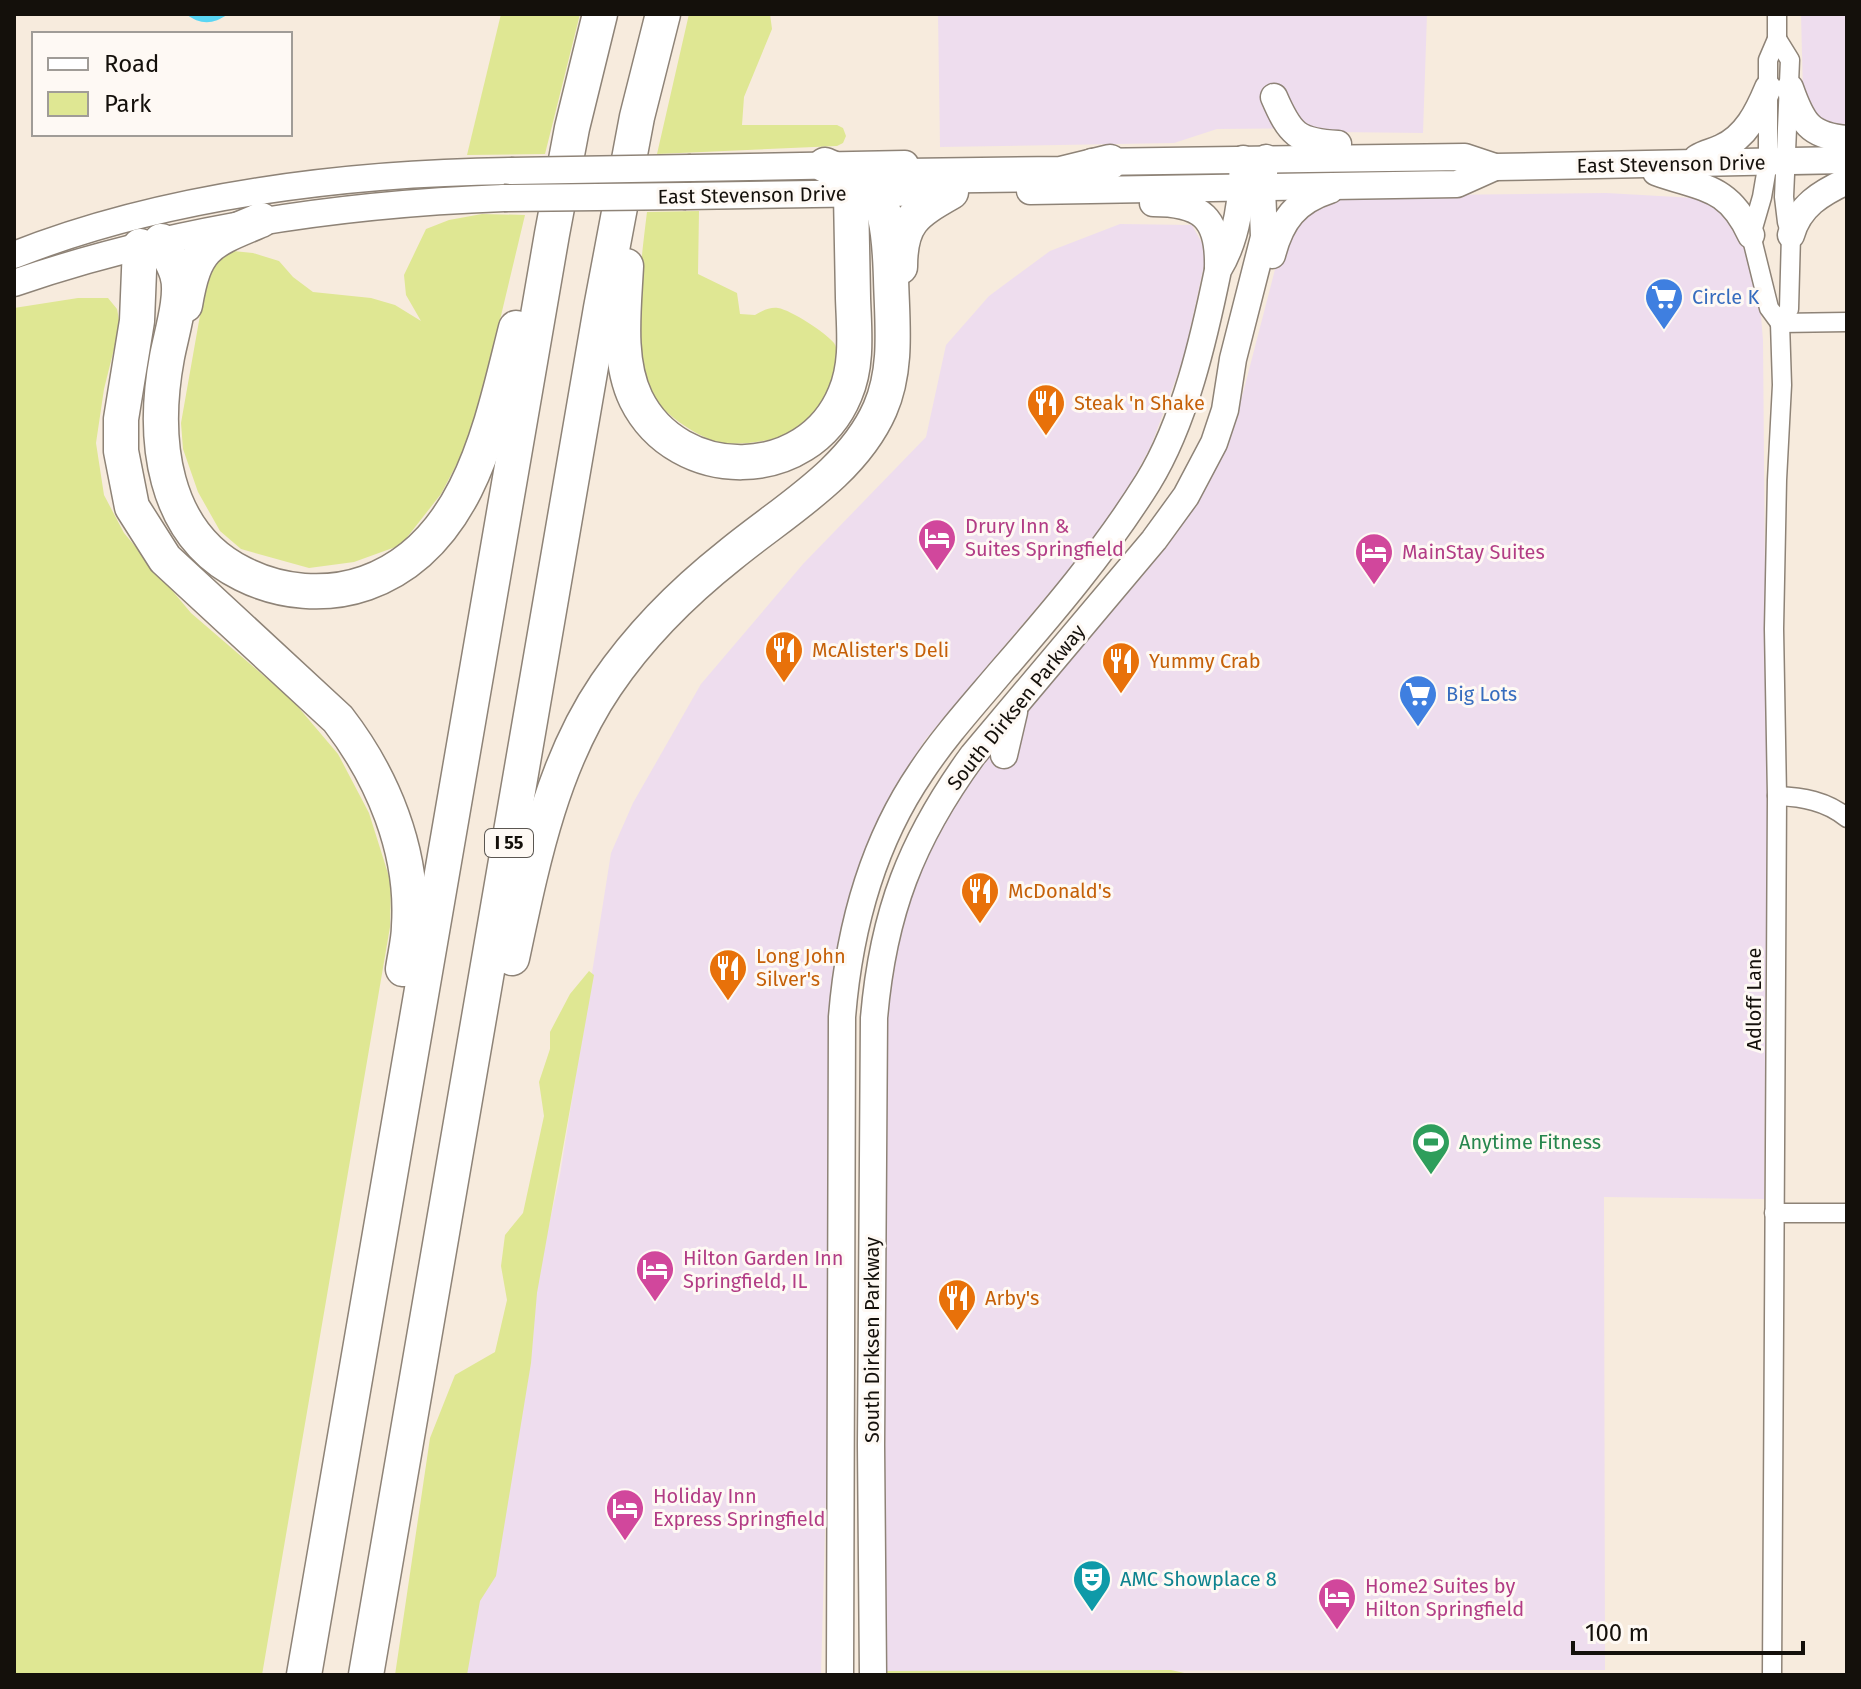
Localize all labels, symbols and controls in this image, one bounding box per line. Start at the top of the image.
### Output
legend [32,32,292,136]
text: Road [104,50,159,78]
text: Park [104,90,152,118]
street label: East Stevenson Drive [1576,150,1766,178]
street label: East Stevenson Drive [657,181,847,209]
supermarket icon: Circle K [1643,276,1685,331]
place label: Circle K [1692,285,1759,309]
restaurant icon: Steak 'n Shake [1025,382,1067,437]
place label: Steak 'n Shake [1074,391,1205,415]
place label: Drury Inn & Suites Springfield [965,514,1124,561]
hotel icon: Drury Inn & Suites Springfield [916,517,958,572]
hotel icon: MainStay Suites [1353,531,1395,586]
place label: MainStay Suites [1402,540,1545,564]
street label: South Dirksen Parkway [942,619,1090,795]
restaurant icon: McAlister's Deli [763,629,805,684]
place label: McAlister's Deli [812,638,949,662]
restaurant icon: Yummy Crab [1100,640,1142,695]
place label: Yummy Crab [1149,649,1261,673]
supermarket icon: Big Lots [1397,673,1439,728]
place label: Big Lots [1446,682,1517,706]
road number: I 55 [485,829,533,857]
restaurant icon: McDonald's [959,870,1001,925]
place label: McDonald's [1008,879,1111,903]
place label: Long John Silver's [756,944,846,991]
restaurant icon: Long John Silver's [707,947,749,1002]
street label: Adloff Lane [1742,948,1766,1050]
sports icon: Anytime Fitness [1410,1121,1452,1176]
place label: Anytime Fitness [1459,1130,1601,1154]
street label: South Dirksen Parkway [860,1237,884,1443]
place label: Hilton Garden Inn Springfield, IL [683,1246,844,1293]
hotel icon: Hilton Garden Inn Springfield, IL [634,1248,676,1303]
restaurant icon: Arby's [936,1277,978,1332]
place label: Arby's [985,1286,1039,1310]
place label: Holiday Inn Express Springfield [653,1484,825,1531]
hotel icon: Holiday Inn Express Springfield [604,1487,646,1542]
theatre icon: AMC Showplace 8 [1071,1558,1113,1613]
place label: AMC Showplace 8 [1120,1567,1277,1591]
place label: Home2 Suites by Hilton Springfield [1365,1574,1524,1621]
hotel icon: Home2 Suites by Hilton Springfield [1316,1576,1358,1631]
scale bar [1573,1605,1803,1655]
text: 100 m [1585,1619,1649,1647]

